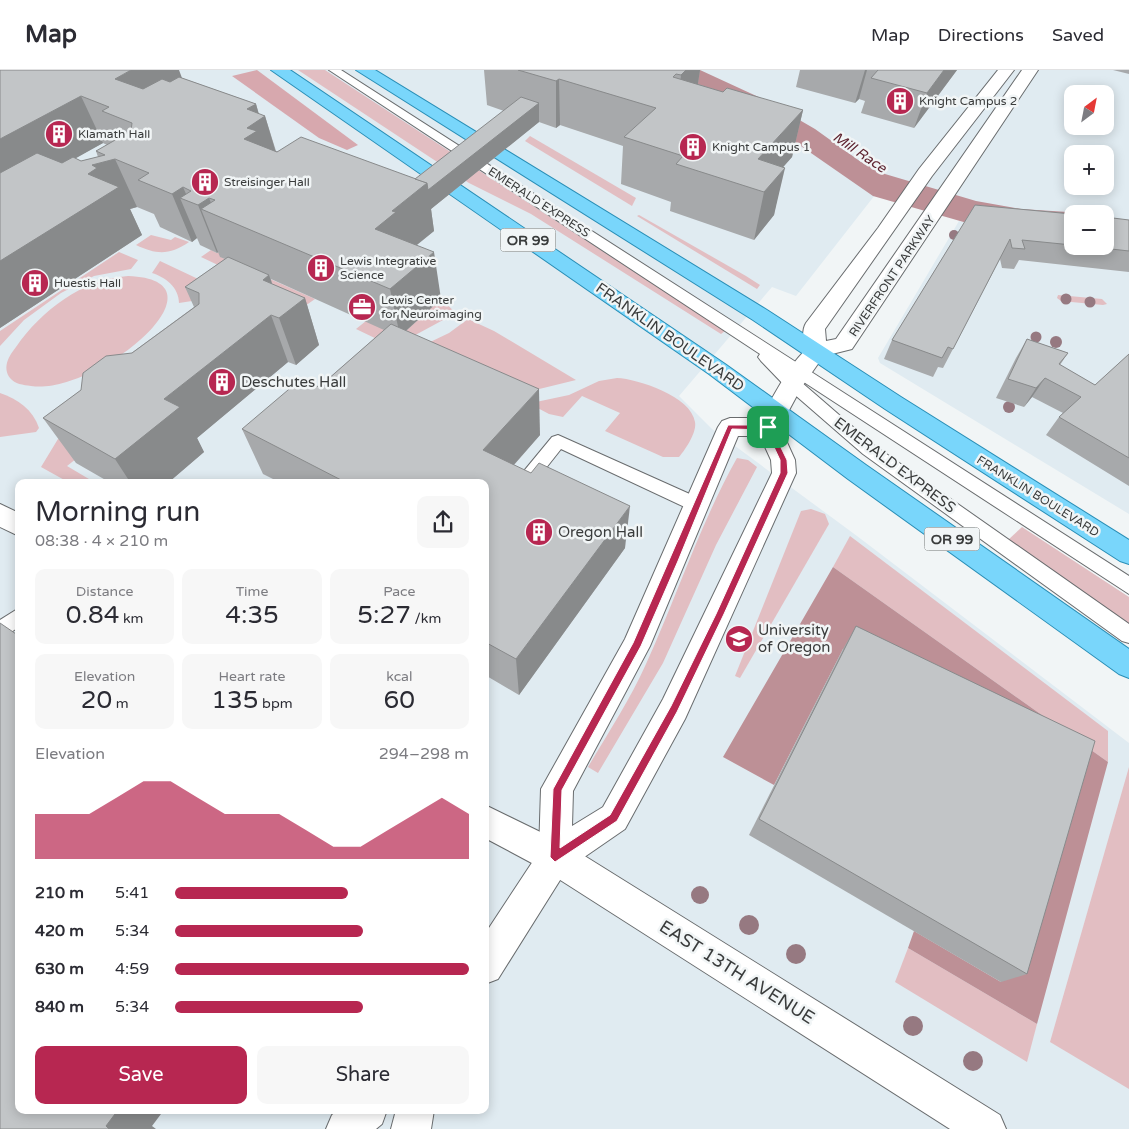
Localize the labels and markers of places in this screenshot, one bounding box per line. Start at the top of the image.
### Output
building icon: Knight Campus 2 [885,86,915,116]
place label: Knight Campus 2 [919,94,1017,108]
building icon: Klamath Hall [44,119,74,149]
place label: Klamath Hall [78,127,150,141]
building icon: Knight Campus 1 [678,132,708,162]
place label: Knight Campus 1 [712,140,810,154]
building icon: Streisinger Hall [190,167,220,197]
place label: Streisinger Hall [224,175,310,189]
building icon: Lewis Integrative Science [306,253,336,283]
place label: Lewis Integrative Science [340,254,436,282]
building icon: Huestis Hall [20,268,50,298]
place label: Huestis Hall [54,276,121,290]
office icon: Lewis Center for Neuroimaging [347,292,377,322]
place label: Lewis Center for Neuroimaging [381,293,482,321]
building icon: Deschutes Hall [207,367,237,397]
place label: Deschutes Hall [241,373,346,391]
pin [747,406,789,448]
building icon: Oregon Hall [524,517,554,547]
place label: Oregon Hall [558,523,643,541]
place label: University of Oregon [758,621,830,656]
school or university icon: University of Oregon [724,624,754,654]

